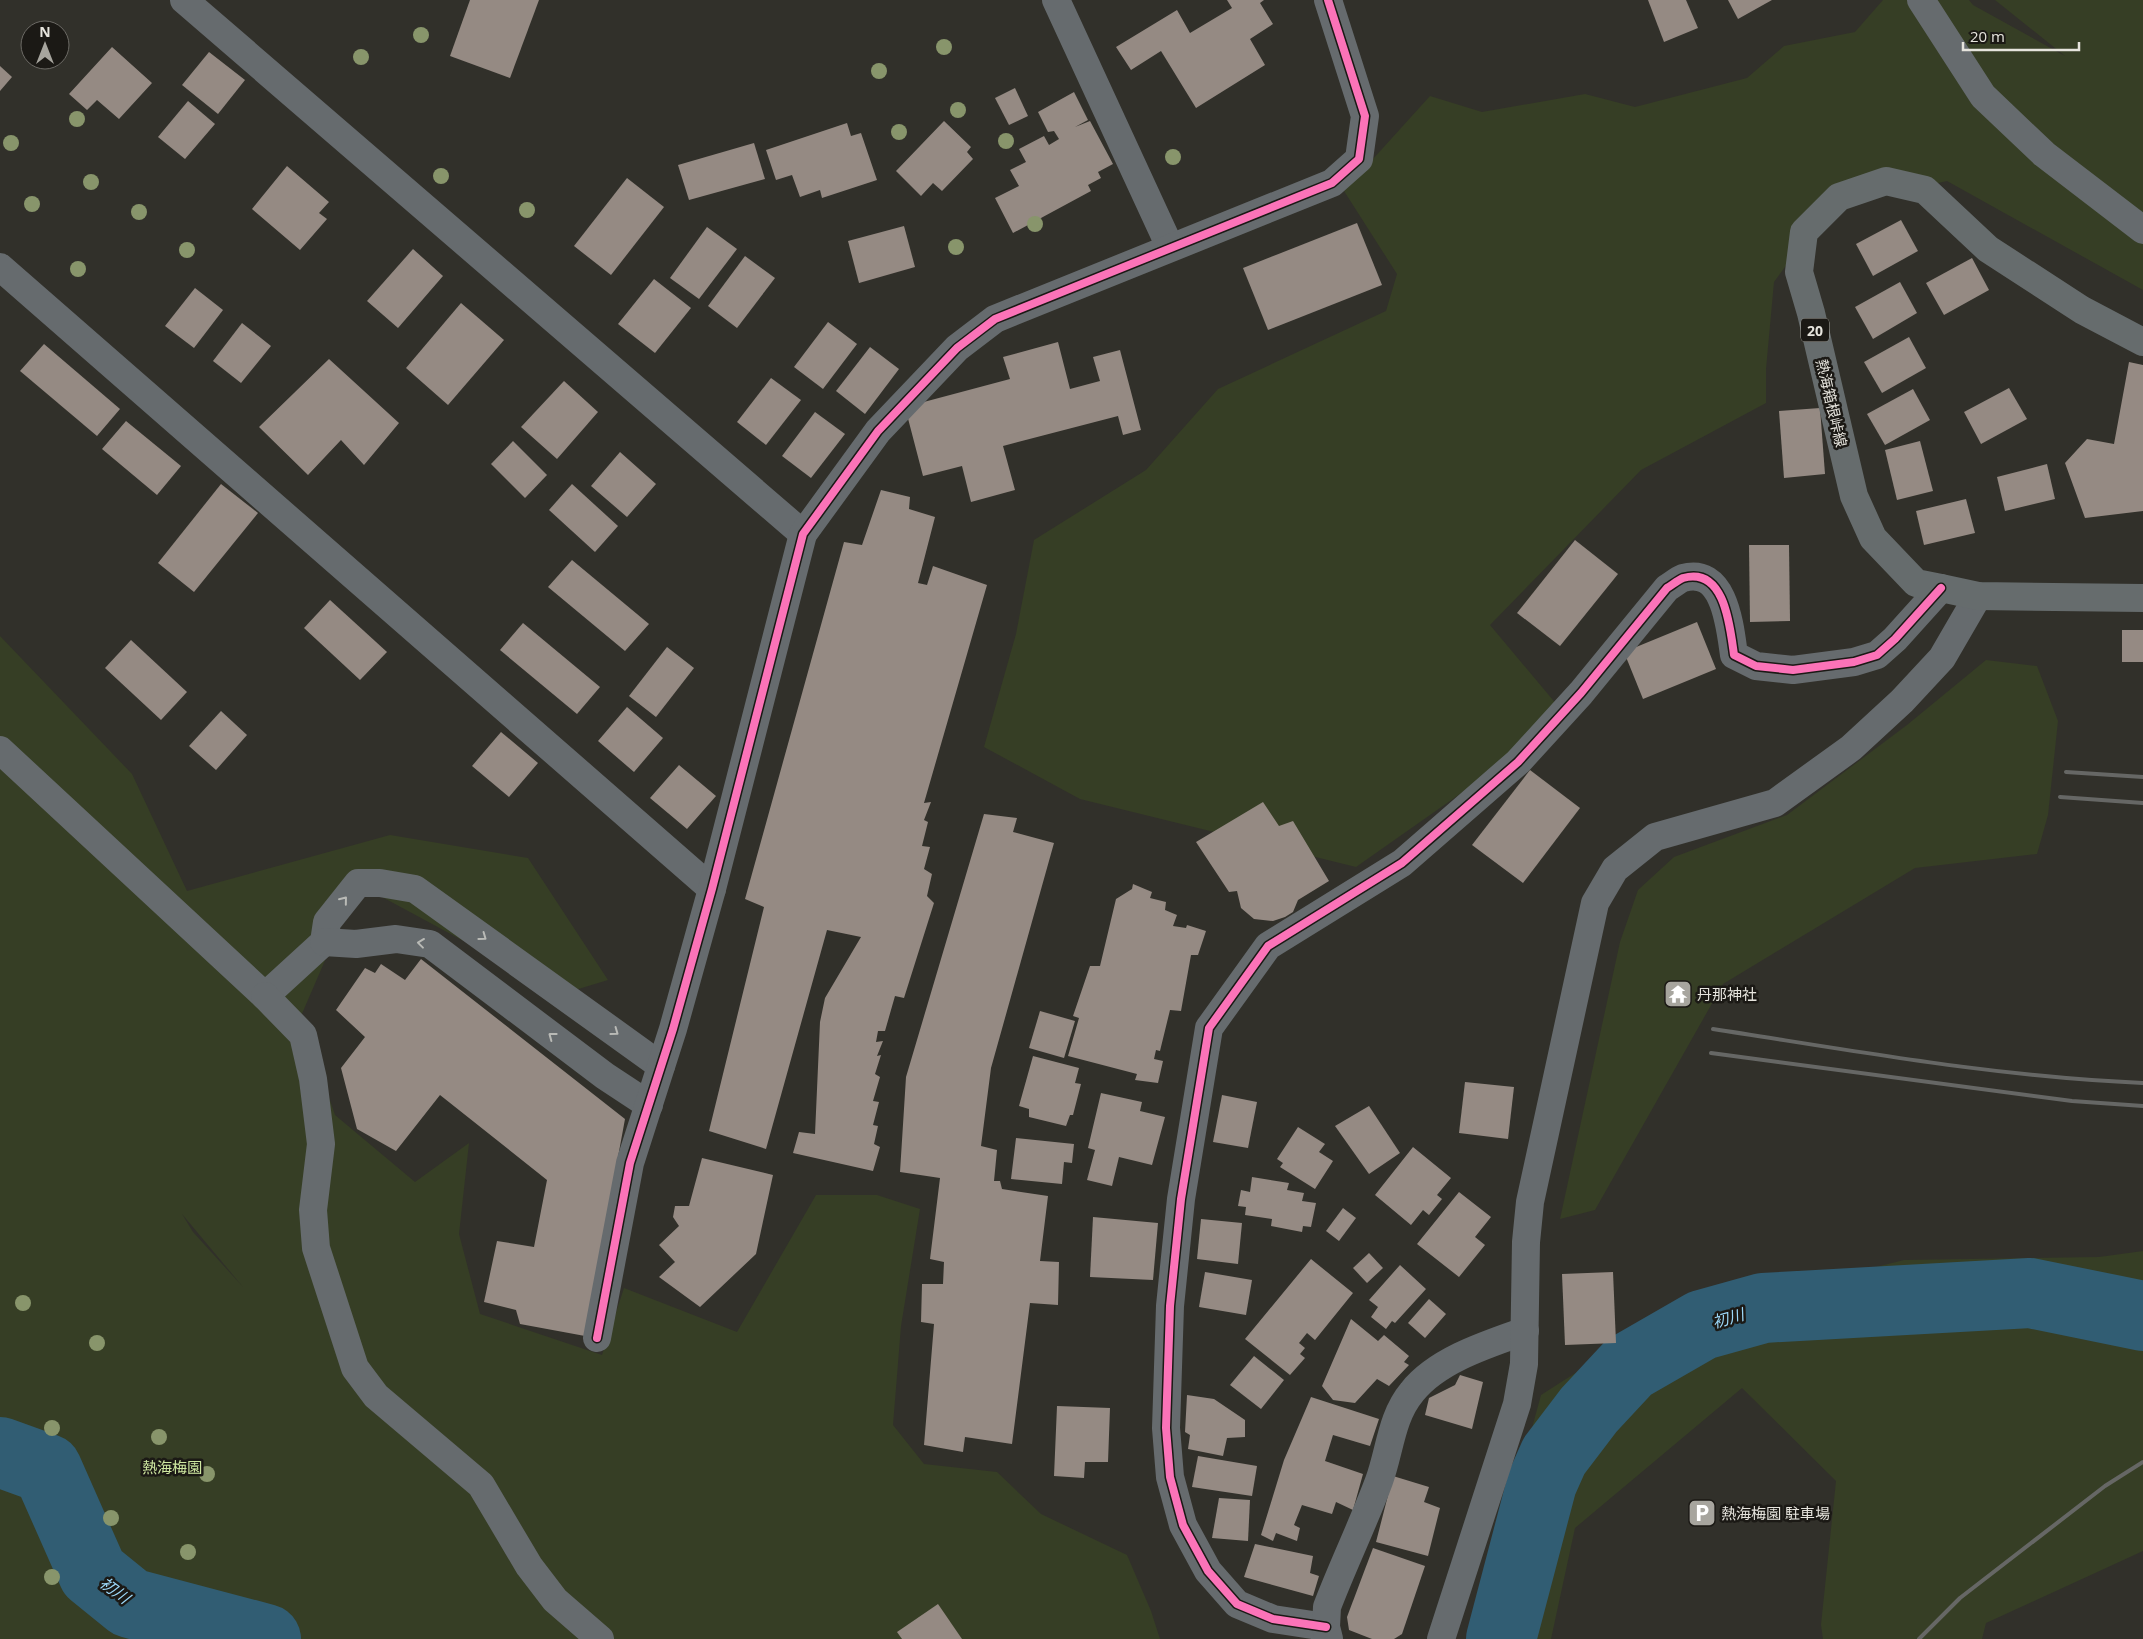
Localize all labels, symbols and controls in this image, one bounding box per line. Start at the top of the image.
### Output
north arrow [20,20,70,70]
scale bar [1963,20,2079,52]
text: N [39,22,51,41]
text: 20 m [1970,26,2005,46]
road number: 20 [1801,318,1829,342]
street label: 熱海箱根峠線 [1812,357,1852,449]
one-way arrow [339,897,347,906]
one-way arrow [477,931,487,940]
one-way arrow [417,938,425,948]
temple icon: 丹那神社 [1663,979,1693,1009]
place label: 丹那神社 [1697,984,1757,1004]
one-way arrow [609,1026,618,1035]
one-way arrow [549,1034,558,1042]
water label: 初川 [1710,1302,1748,1333]
park label: 熱海梅園 [142,1457,202,1477]
parking icon: 熱海梅園 駐車場 [1687,1498,1717,1528]
place label: 熱海梅園 駐車場 [1721,1503,1830,1523]
water label: 初川 [96,1572,136,1610]

